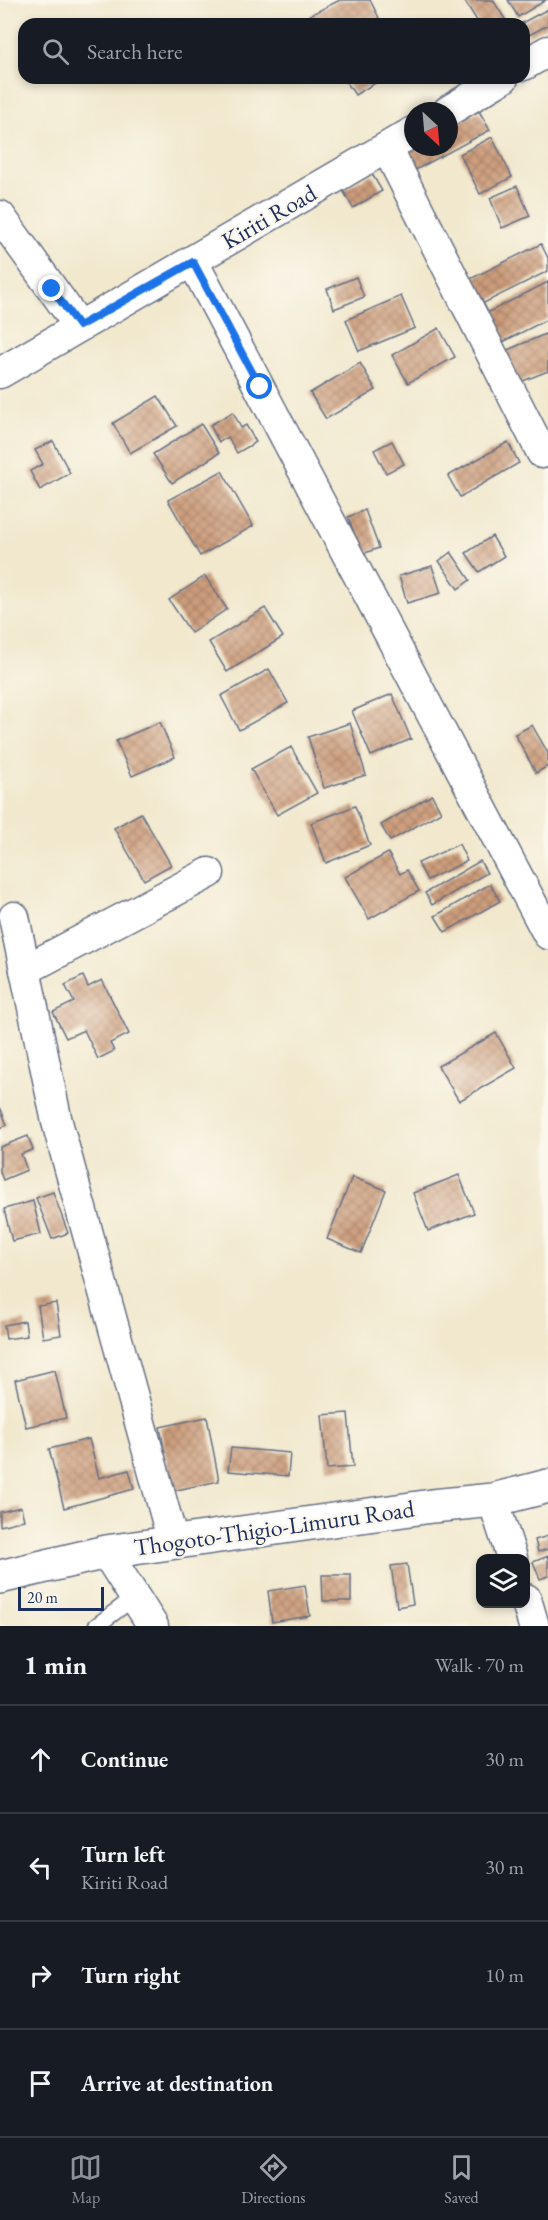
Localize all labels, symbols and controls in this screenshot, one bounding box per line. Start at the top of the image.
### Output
search box [18,18,530,84]
icon: search [39,35,72,68]
text: Search here [87,37,182,66]
north arrow [404,102,458,156]
street label: Kiriti Road [216,177,323,256]
route end [38,275,64,301]
route start [246,373,272,399]
street label: Thogoto-Thigio-Limuru Road [132,1492,417,1563]
map controls [476,1554,530,1608]
button: layers [476,1554,530,1608]
scale bar [18,1584,104,1612]
text: 20 m [27,1587,58,1608]
text: 1 min [24,1648,87,1682]
text: Walk · 70 m [435,1652,524,1678]
icon: ahead [24,1743,57,1776]
text: Continue [81,1745,168,1774]
text: 30 m [485,1746,524,1772]
text: Turn left [81,1840,165,1869]
icon: left [24,1851,57,1884]
text: 30 m [485,1854,524,1880]
text: Kiriti Road [81,1869,168,1895]
icon: right [24,1959,57,1992]
text: Turn right [81,1961,180,1990]
text: 10 m [485,1962,524,1988]
icon: arrive [24,2067,57,2100]
text: Arrive at destination [81,2069,273,2098]
tab: Map [69,2151,102,2208]
tab: Directions [241,2151,306,2208]
tab: Saved [444,2151,479,2208]

